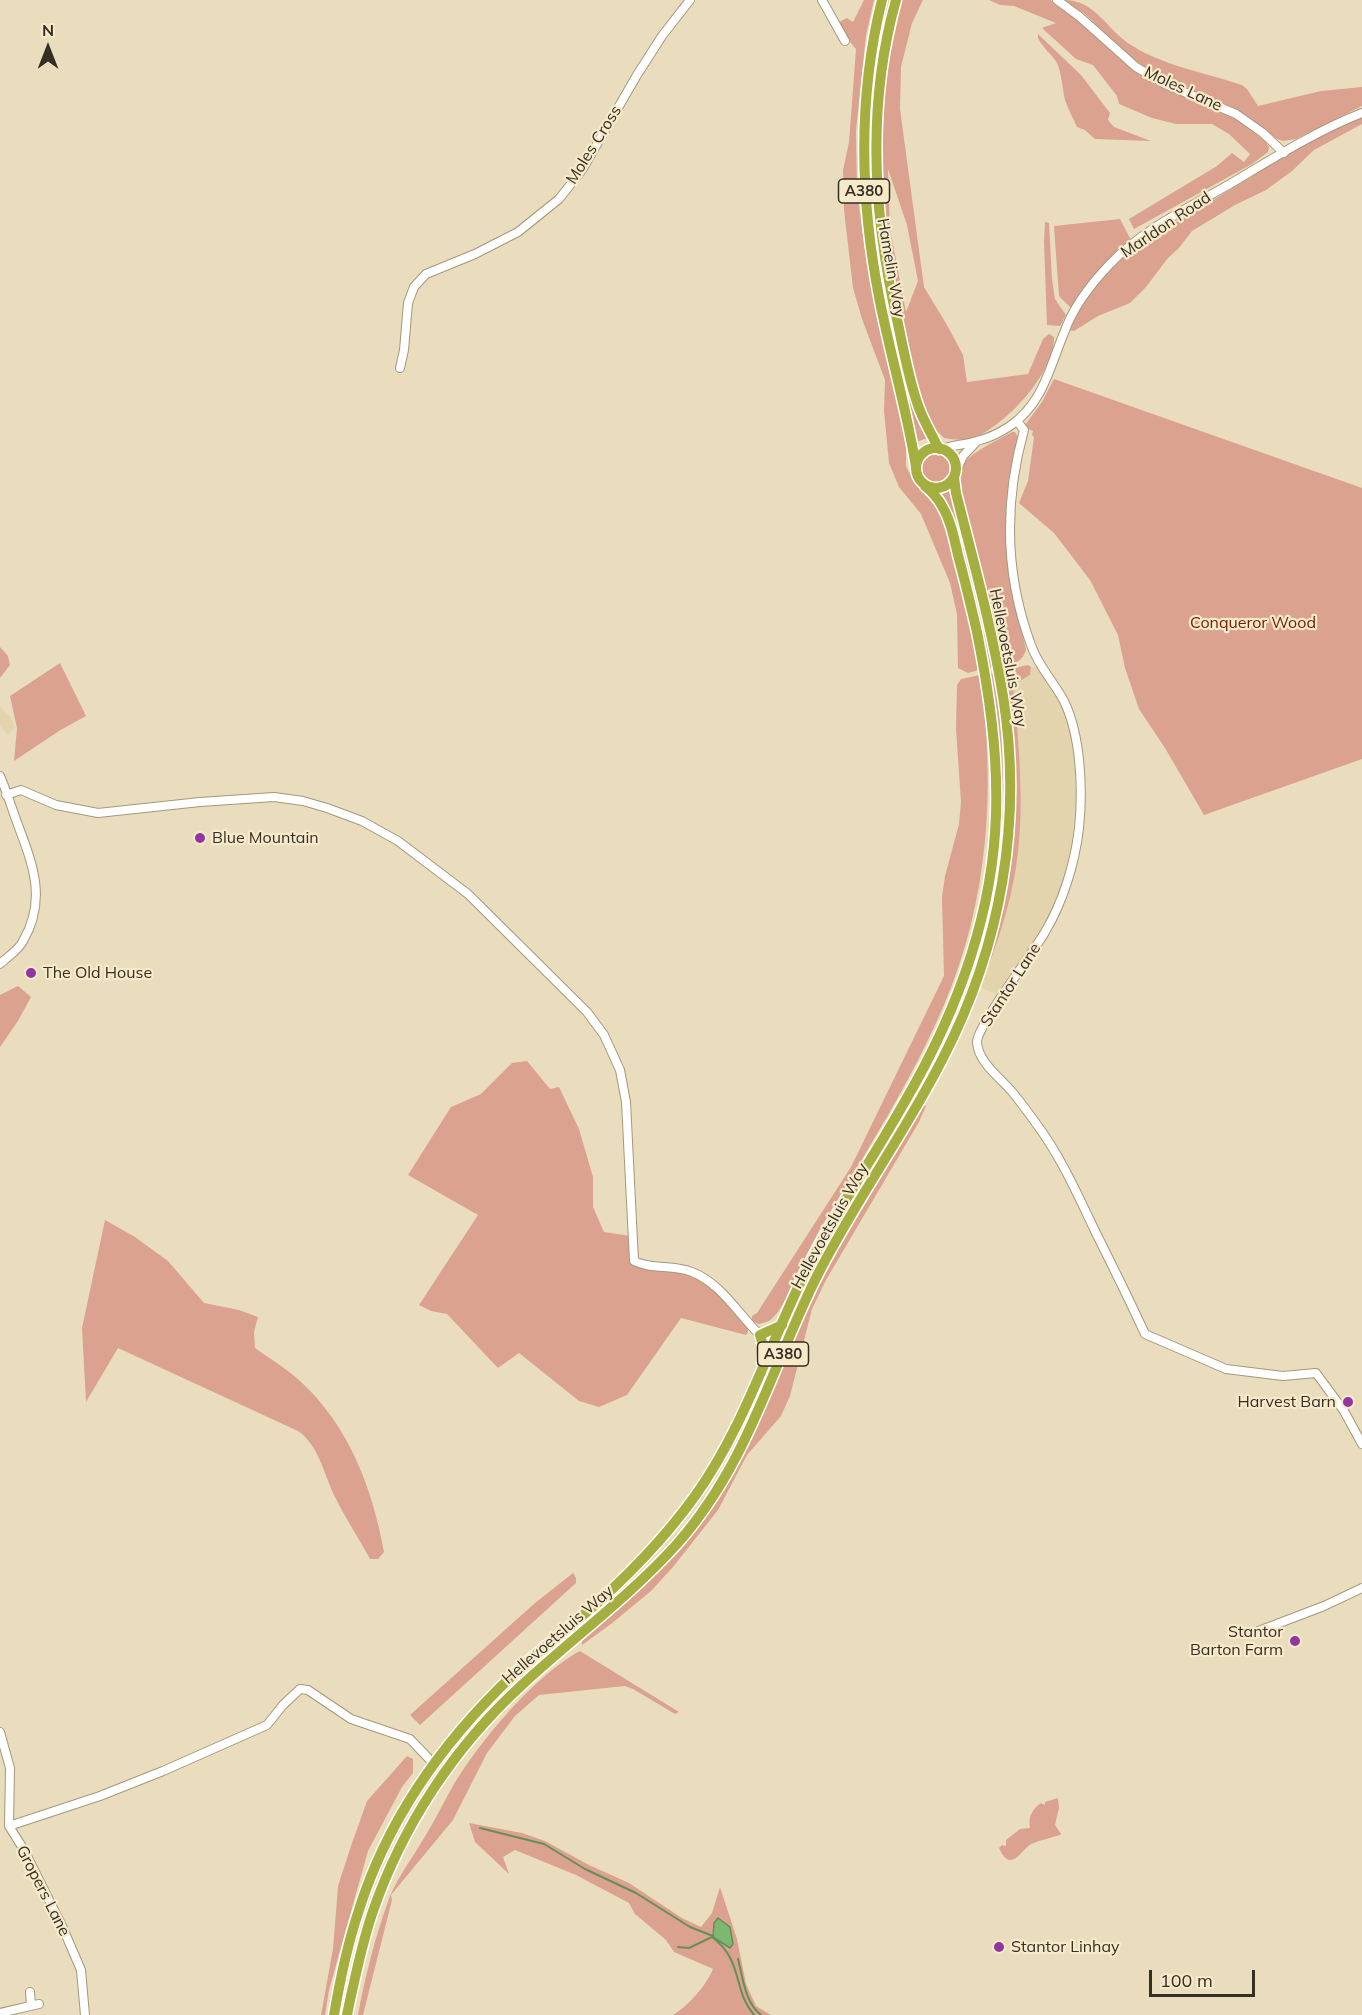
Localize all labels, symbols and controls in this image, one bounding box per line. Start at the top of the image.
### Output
north arrow [18,18,78,78]
text: N [42,20,54,40]
street label: Moles Lane [1141,63,1225,115]
street label: Moles Cross [562,102,626,188]
road number: A380 [838,179,890,203]
street label: Marldon Road [1117,188,1215,262]
street label: Hamelin Way [873,217,909,319]
street label: Hellevoetsluis Way [985,587,1031,729]
park label: Conqueror Wood [1190,613,1316,633]
place label: Blue Mountain [212,828,319,848]
marker: Blue Mountain [193,831,207,845]
street label: Stantor Lane [977,940,1045,1030]
place label: The Old House [43,963,152,983]
marker: The Old House [24,966,38,980]
street label: Hellevoetsluis Way [787,1160,873,1292]
road number: A380 [758,1342,808,1366]
place label: Harvest Barn [1237,1392,1336,1412]
marker: Harvest Barn [1341,1395,1355,1409]
street label: Hellevoetsluis Way [499,1582,617,1688]
place label: Stantor Barton Farm [1190,1622,1283,1660]
marker: Stantor Barton Farm [1288,1634,1302,1648]
street label: Gropers Lane [12,1843,74,1939]
place label: Stantor Linhay [1011,1937,1119,1957]
marker: Stantor Linhay [992,1940,1006,1954]
scale bar [1152,1958,1258,1996]
text: 100 m [1160,1969,1213,1992]

